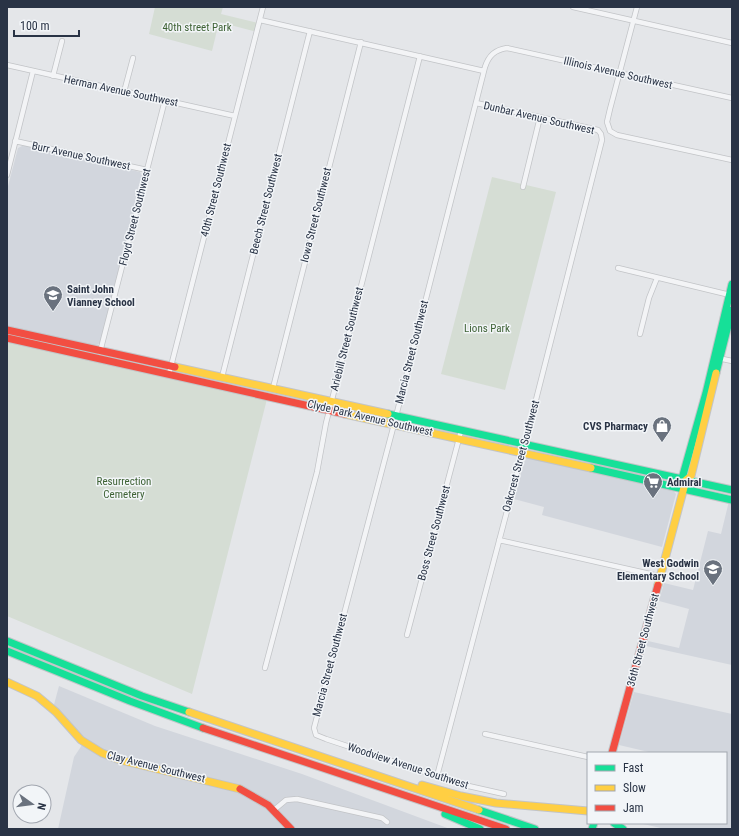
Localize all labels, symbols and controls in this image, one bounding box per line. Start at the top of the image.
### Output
scale bar [14,12,79,38]
text: 100 m [20,19,50,33]
park label: 40th street Park [162,21,232,34]
street label: Illinois Avenue Southwest [562,54,674,92]
street label: Herman Avenue Southwest [63,73,179,109]
street label: Dunbar Avenue Southwest [482,99,596,137]
street label: Burr Avenue Southwest [31,139,131,173]
street label: 40th Street Southwest [198,142,234,238]
street label: Beech Street Southwest [247,152,285,256]
street label: Iowa Street Southwest [298,166,334,264]
street label: Floyd Street Southwest [117,167,153,267]
place label: Saint John Vianney School [67,283,135,309]
school or university icon: Saint John Vianney School [42,284,64,312]
street label: Ariebill Street Southwest [328,286,366,392]
street label: Marcia Street Southwest [393,299,431,405]
park label: Lions Park [464,322,510,335]
street label: Clyde Park Avenue Southwest [306,397,434,439]
street label: Oakcrest Street Southwest [500,399,542,513]
shop icon: CVS Pharmacy [651,415,673,443]
place label: CVS Pharmacy [583,420,648,433]
supermarket icon: Admiral [642,471,664,499]
park label: Resurrection Cemetery [97,475,151,501]
place label: Admiral [667,476,702,489]
street label: Boss Street Southwest [415,484,453,582]
place label: West Godwin Elementary School [617,557,699,583]
school or university icon: West Godwin Elementary School [702,558,724,586]
street label: 36th Street Southwest [624,592,662,688]
street label: Marcia Street Southwest [310,612,350,718]
street label: Woodview Avenue Southwest [346,740,470,792]
street label: Clay Avenue Southwest [105,748,207,786]
legend [587,752,727,824]
text: Fast [623,761,644,775]
text: Slow [623,781,646,795]
north arrow [12,784,52,824]
text: N [34,801,48,811]
text: Jam [623,801,644,815]

